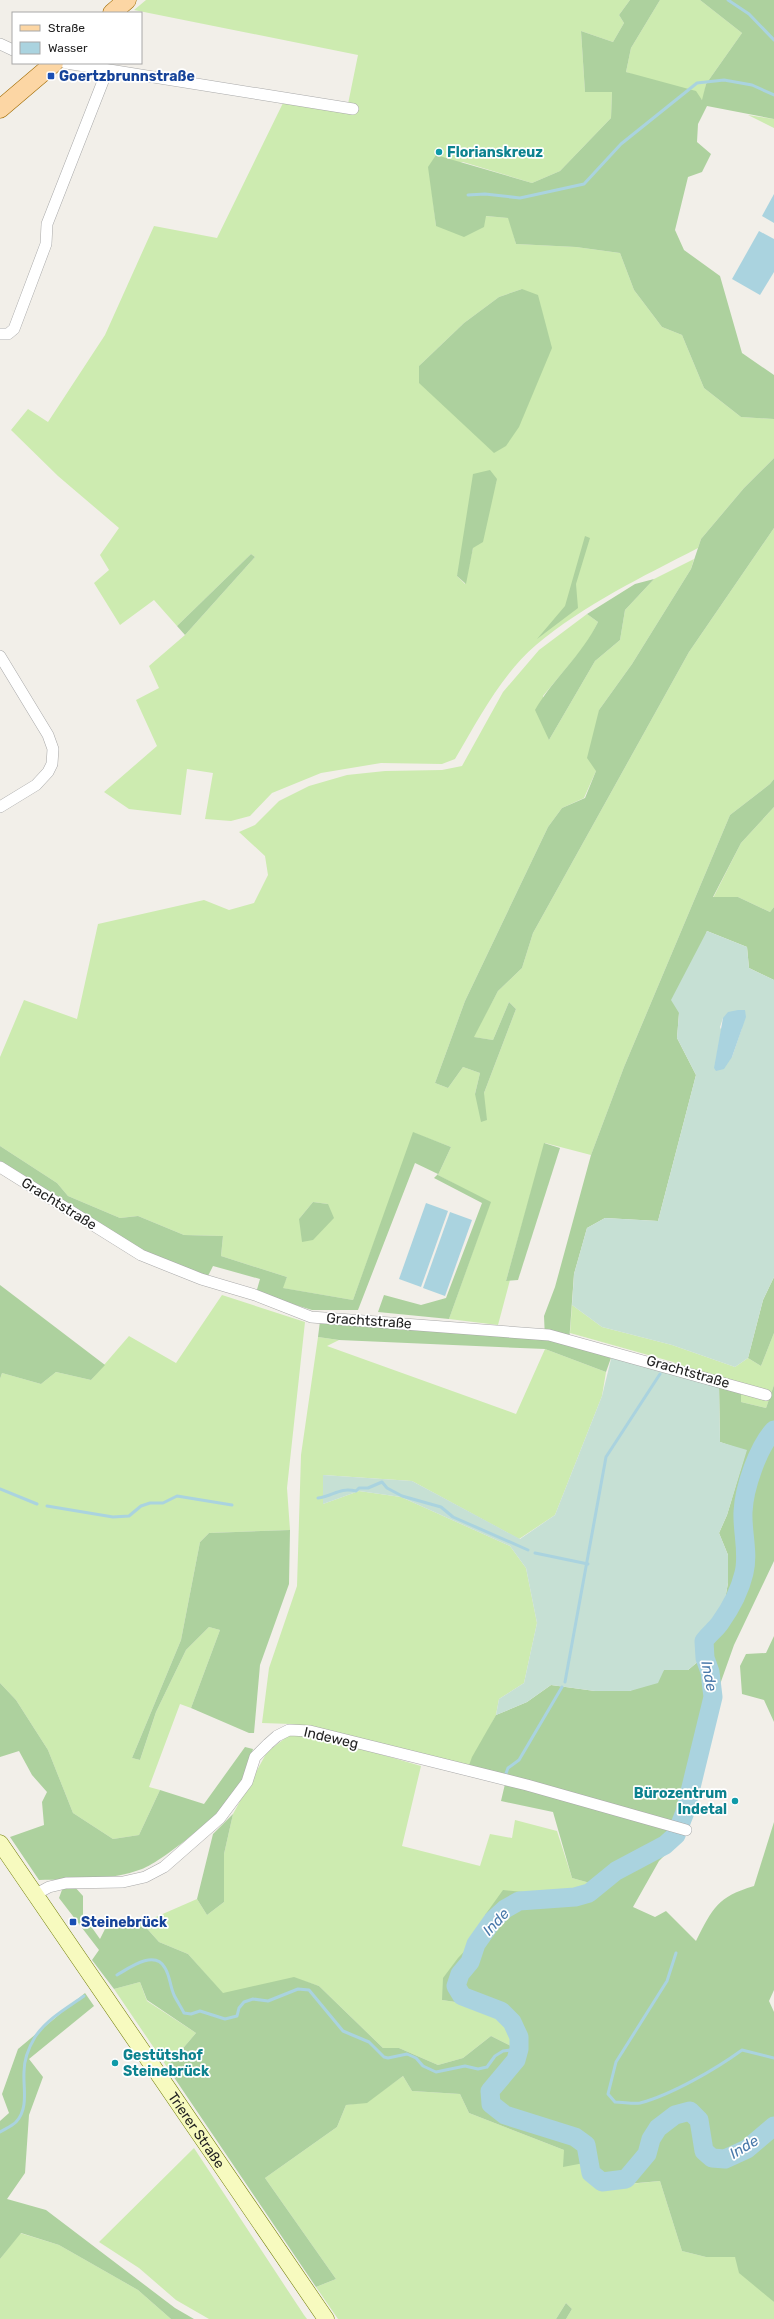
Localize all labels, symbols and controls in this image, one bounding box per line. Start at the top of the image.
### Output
legend [12,12,142,64]
text: Straße [48,21,85,35]
text: Wasser [48,41,88,55]
place label: Goertzbrunnstraße [59,68,195,85]
marker: Goertzbrunnstraße [46,71,56,81]
place label: Florianskreuz [447,144,543,161]
marker: Florianskreuz [434,147,444,157]
street label: Grachtstraße [18,1174,100,1234]
street label: Grachtstraße [326,1310,413,1332]
street label: Grachtstraße [644,1352,732,1392]
water label: Inde [697,1659,721,1693]
street label: Indeweg [302,1723,360,1753]
place label: Bürozentrum Indetal [634,1785,727,1818]
marker: Bürozentrum Indetal [730,1796,740,1806]
water label: Inde [479,1904,513,1939]
place label: Steinebrück [81,1914,168,1931]
marker: Steinebrück [68,1917,78,1927]
place label: Gestütshof Steinebrück [123,2047,210,2080]
marker: Gestütshof Steinebrück [110,2058,120,2068]
street label: Trierer Straße [165,2089,229,2171]
water label: Inde [726,2131,762,2163]

